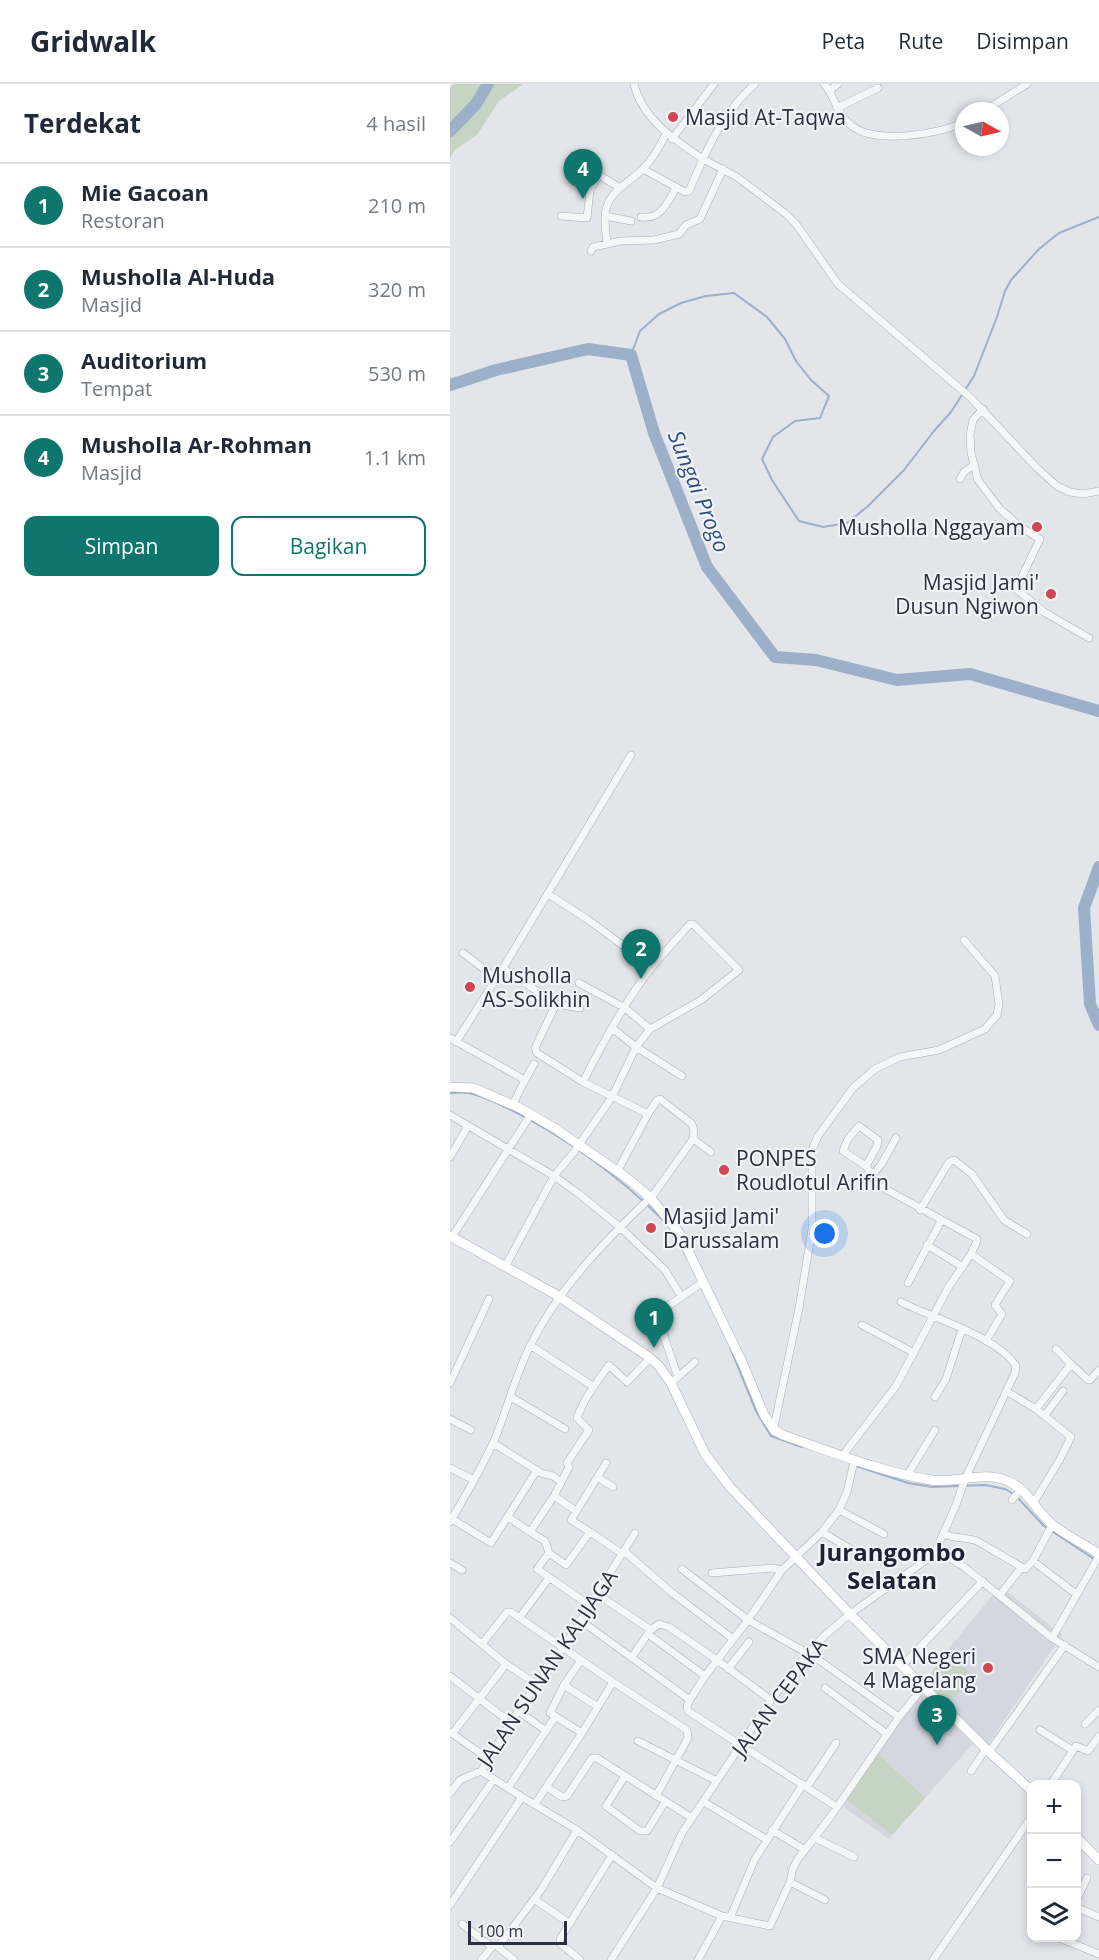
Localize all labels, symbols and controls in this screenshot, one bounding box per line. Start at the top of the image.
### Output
text: Gridwalk [30,22,156,60]
text: Peta [822,27,865,55]
text: Rute [898,27,943,55]
text: Disimpan [976,27,1069,55]
north arrow [955,102,1009,156]
place label: Masjid At-Taqwa [685,103,846,131]
text: Terdekat [24,105,141,141]
text: 4 hasil [366,110,426,137]
marker: Masjid At-Taqwa [666,110,680,124]
pin: 4 [564,150,602,199]
text: Mie Gacoan [81,177,209,207]
text: 1 [38,192,49,219]
text: 210 m [368,192,426,219]
text: Restoran [81,207,165,234]
text: Musholla Al-Huda [81,261,275,291]
text: 2 [38,276,49,303]
text: 320 m [368,276,426,303]
text: Masjid [81,291,142,318]
text: Auditorium [81,345,207,375]
text: 3 [38,360,49,387]
text: 530 m [368,360,426,387]
text: Tempat [81,375,152,402]
water label: Sungai Progo [662,426,738,556]
text: Musholla Ar-Rohman [81,429,312,459]
text: 4 [38,444,49,471]
text: 1.1 km [364,444,426,471]
text: Masjid [81,459,142,486]
place label: Musholla Nggayam [838,513,1025,541]
button: Simpan [24,516,219,576]
button: Bagikan [231,516,426,576]
marker: Musholla Nggayam [1030,520,1044,534]
place label: Masjid Jami' Dusun Ngiwon [895,568,1039,620]
marker: Masjid Jami' Dusun Ngiwon [1044,587,1058,601]
pin: 2 [622,930,660,979]
place label: Musholla AS-Solikhin [482,961,590,1013]
marker: Musholla AS-Solikhin [463,980,477,994]
place label: PONPES Roudlotul Arifin [736,1144,889,1196]
marker: PONPES Roudlotul Arifin [717,1163,731,1177]
place label: Masjid Jami' Darussalam [663,1202,779,1254]
your location [810,1219,839,1248]
marker: Masjid Jami' Darussalam [644,1221,658,1235]
pin: 1 [634,1298,674,1348]
district label: Jurangombo Selatan [817,1535,965,1596]
street label: JALAN SUNAN KALIJAGA [469,1563,624,1774]
street label: JALAN CEPAKA [724,1632,833,1763]
place label: SMA Negeri 4 Magelang [862,1642,976,1694]
marker: SMA Negeri 4 Magelang [981,1661,995,1675]
pin: 3 [918,1696,956,1745]
map controls [1027,1780,1081,1942]
button: + [1027,1780,1081,1834]
button: − [1027,1834,1081,1888]
button: layers [1027,1888,1081,1942]
scale bar [468,1918,567,1946]
text: 100 m [477,1920,523,1942]

